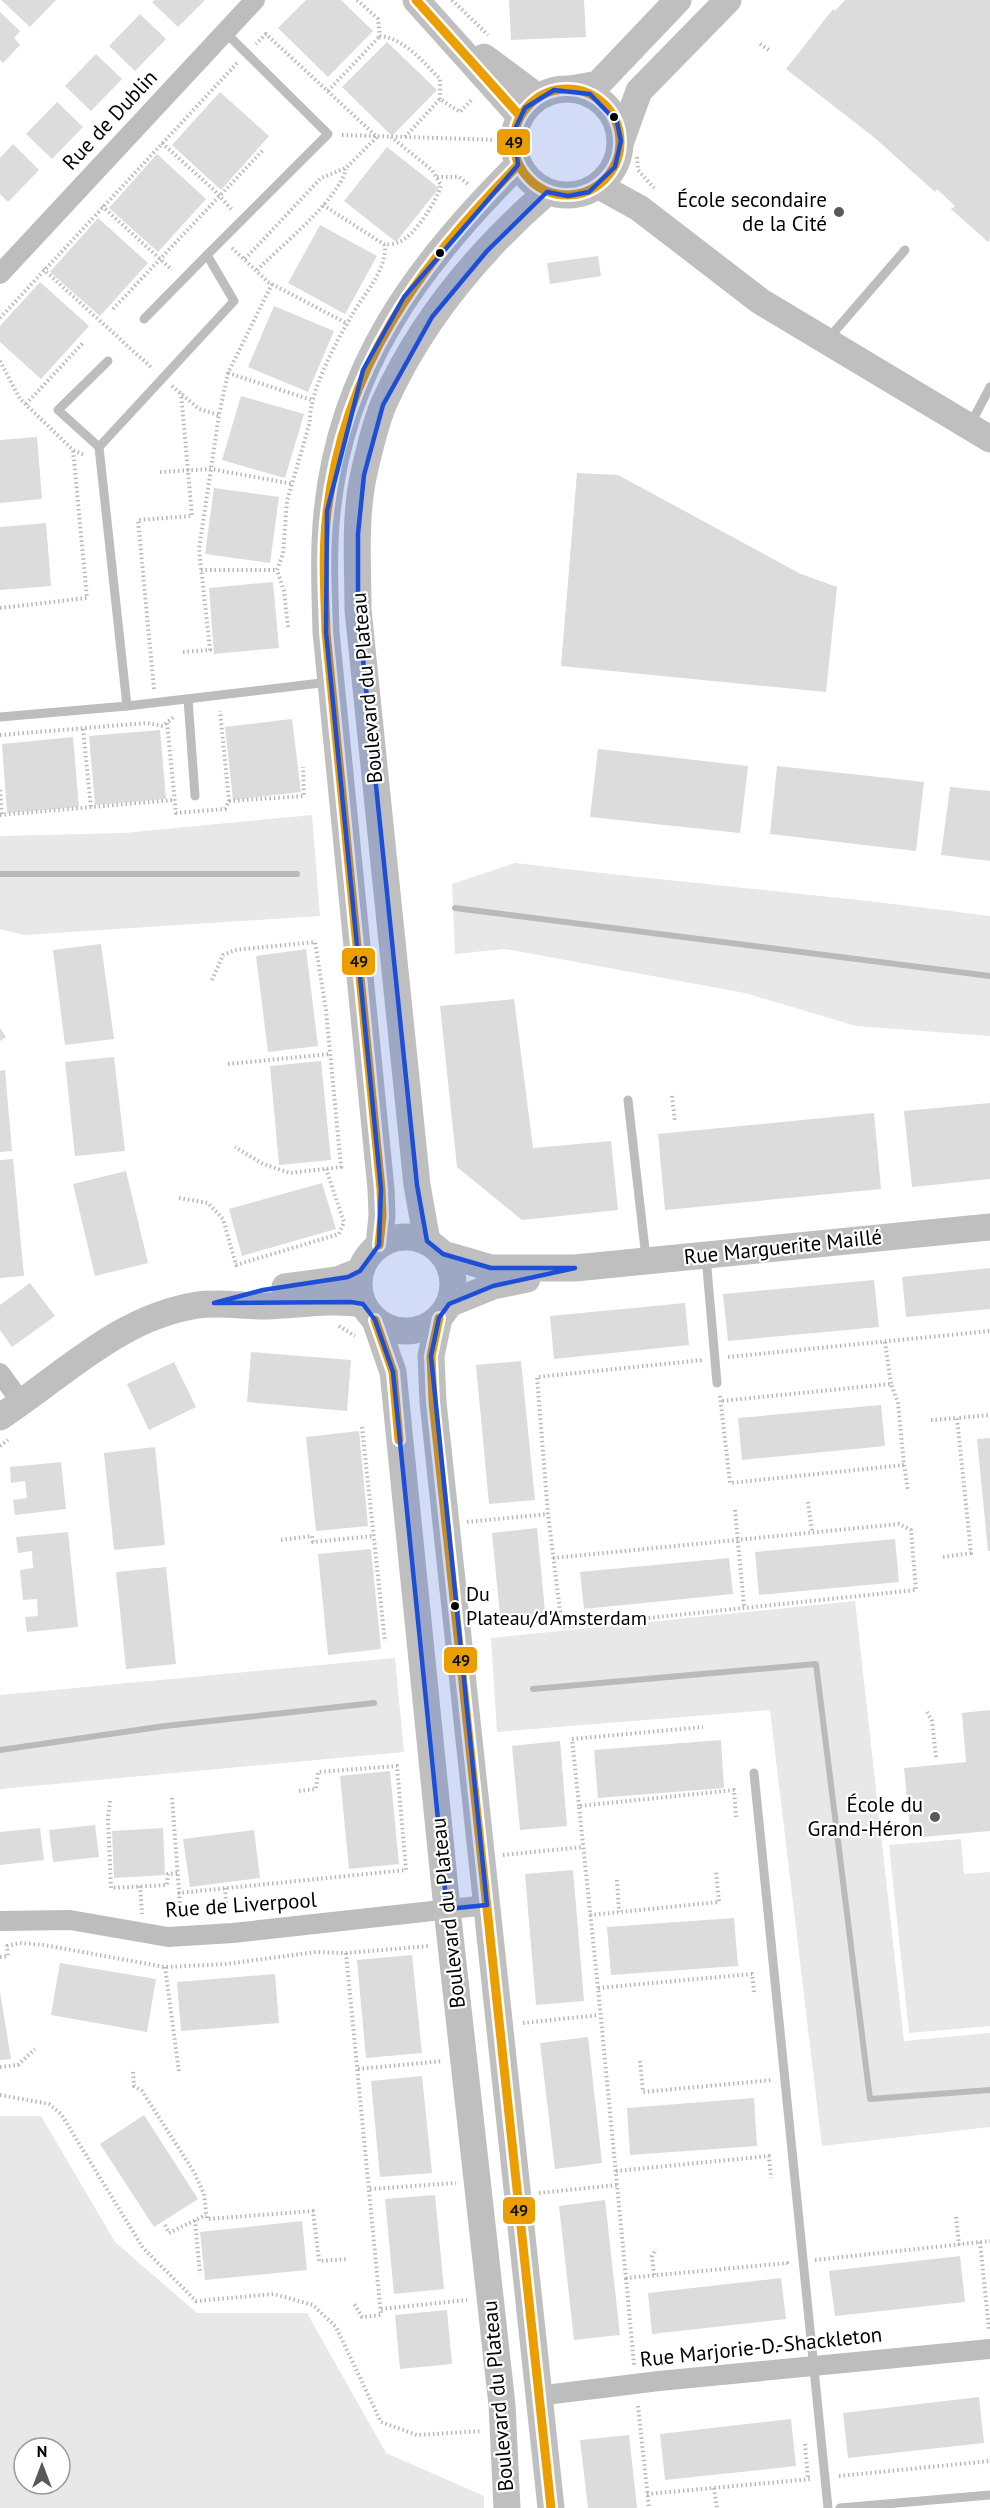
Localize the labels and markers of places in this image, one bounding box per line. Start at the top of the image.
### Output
unlabelled marker [608,111,620,123]
place label: École secondaire de la Cité [677,186,827,237]
marker: École secondaire de la Cité [832,205,846,219]
unlabelled marker [434,247,446,259]
place label: Du Plateau/d'Amsterdam [466,1581,647,1631]
marker: Du Plateau/d'Amsterdam [449,1600,461,1612]
place label: École du Grand-Héron [808,1791,923,1842]
marker: École du Grand-Héron [928,1810,942,1824]

